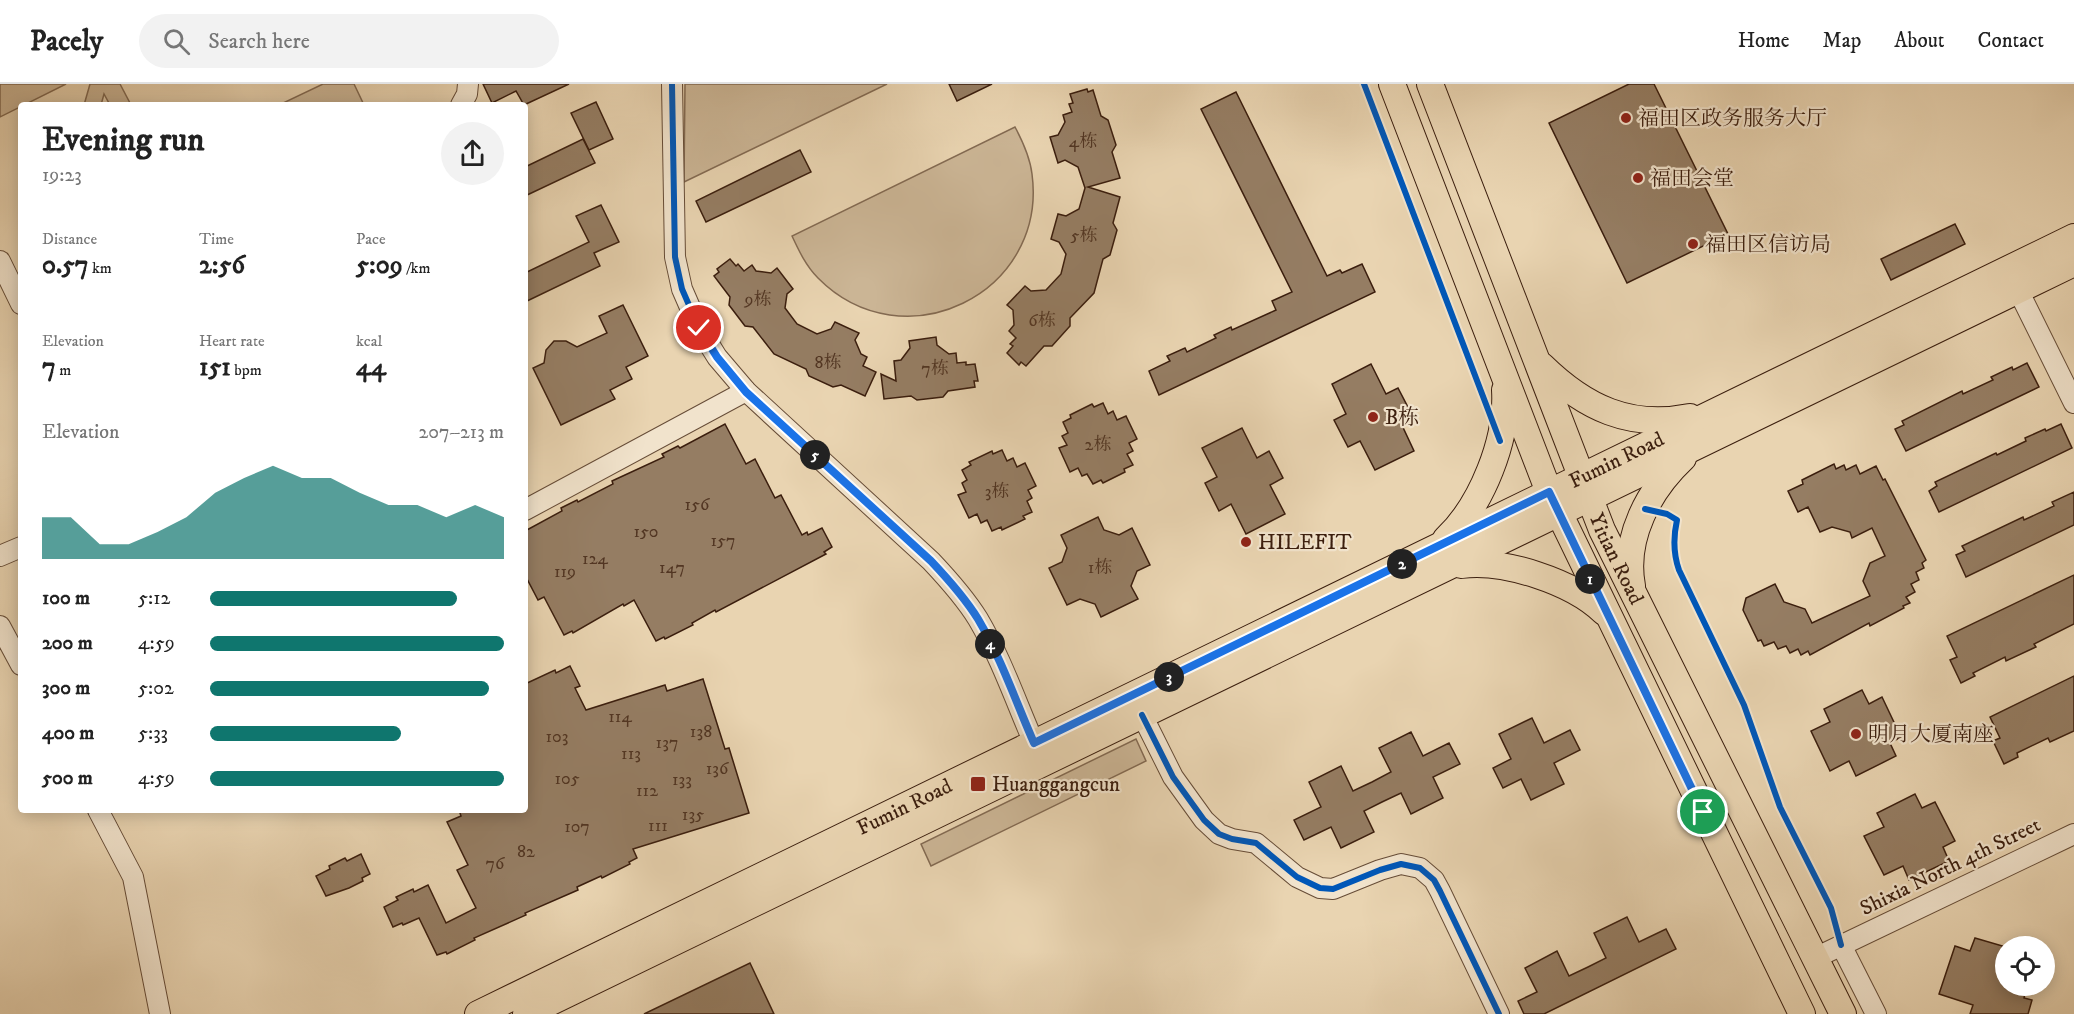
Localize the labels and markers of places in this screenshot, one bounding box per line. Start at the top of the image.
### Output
place label: 福田区政务服务大厅 [1638,106,1827,132]
marker: 福田区政务服务大厅 [1619,111,1633,125]
place label: 福田会堂 [1650,166,1734,192]
marker: 福田会堂 [1631,171,1645,185]
place label: 福田区信访局 [1705,232,1831,258]
marker: 福田区信访局 [1686,237,1700,251]
pin [673,302,724,353]
place label: B栋 [1385,405,1419,431]
marker: B栋 [1366,410,1380,424]
pin: 5 [800,440,830,470]
place label: HILEFIT [1258,530,1352,556]
marker: HILEFIT [1239,535,1253,549]
pin: 2 [1387,549,1417,579]
pin: 1 [1575,564,1605,594]
pin: 4 [975,629,1005,659]
pin: 3 [1154,662,1184,692]
place label: 明月大厦南座 [1868,722,1994,748]
marker: 明月大厦南座 [1849,727,1863,741]
place label: Huanggangcun [992,772,1120,798]
marker: Huanggangcun [969,775,987,793]
pin [1677,786,1728,837]

